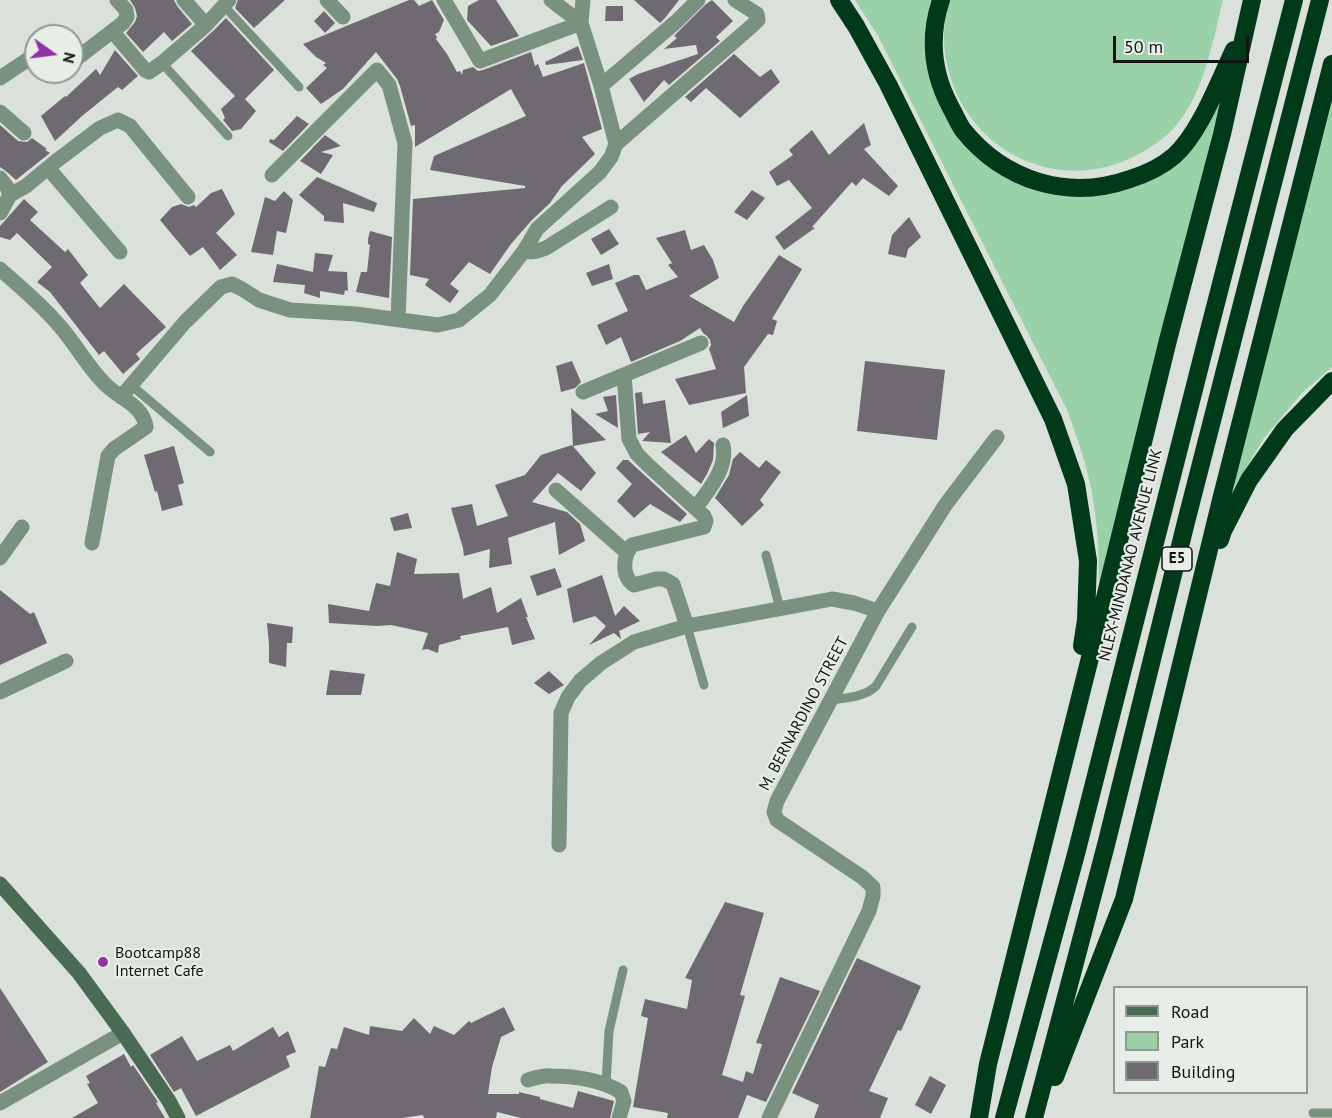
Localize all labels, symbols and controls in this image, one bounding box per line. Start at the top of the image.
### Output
north arrow [24,24,84,84]
scale bar [1116,24,1252,62]
text: 50 m [1124,35,1163,58]
text: N [59,50,81,65]
street label: NLEX-MINDANAO AVENUE LINK [1095,447,1167,663]
road number: E5 [1162,547,1192,571]
street label: M. BERNARDINO STREET [755,634,853,794]
place label: Bootcamp88 Internet Cafe [115,943,204,981]
marker: Bootcamp88 Internet Cafe [96,955,110,969]
legend [1113,986,1308,1094]
text: Road [1171,1000,1209,1023]
text: Park [1171,1030,1204,1053]
text: Building [1171,1060,1235,1083]

